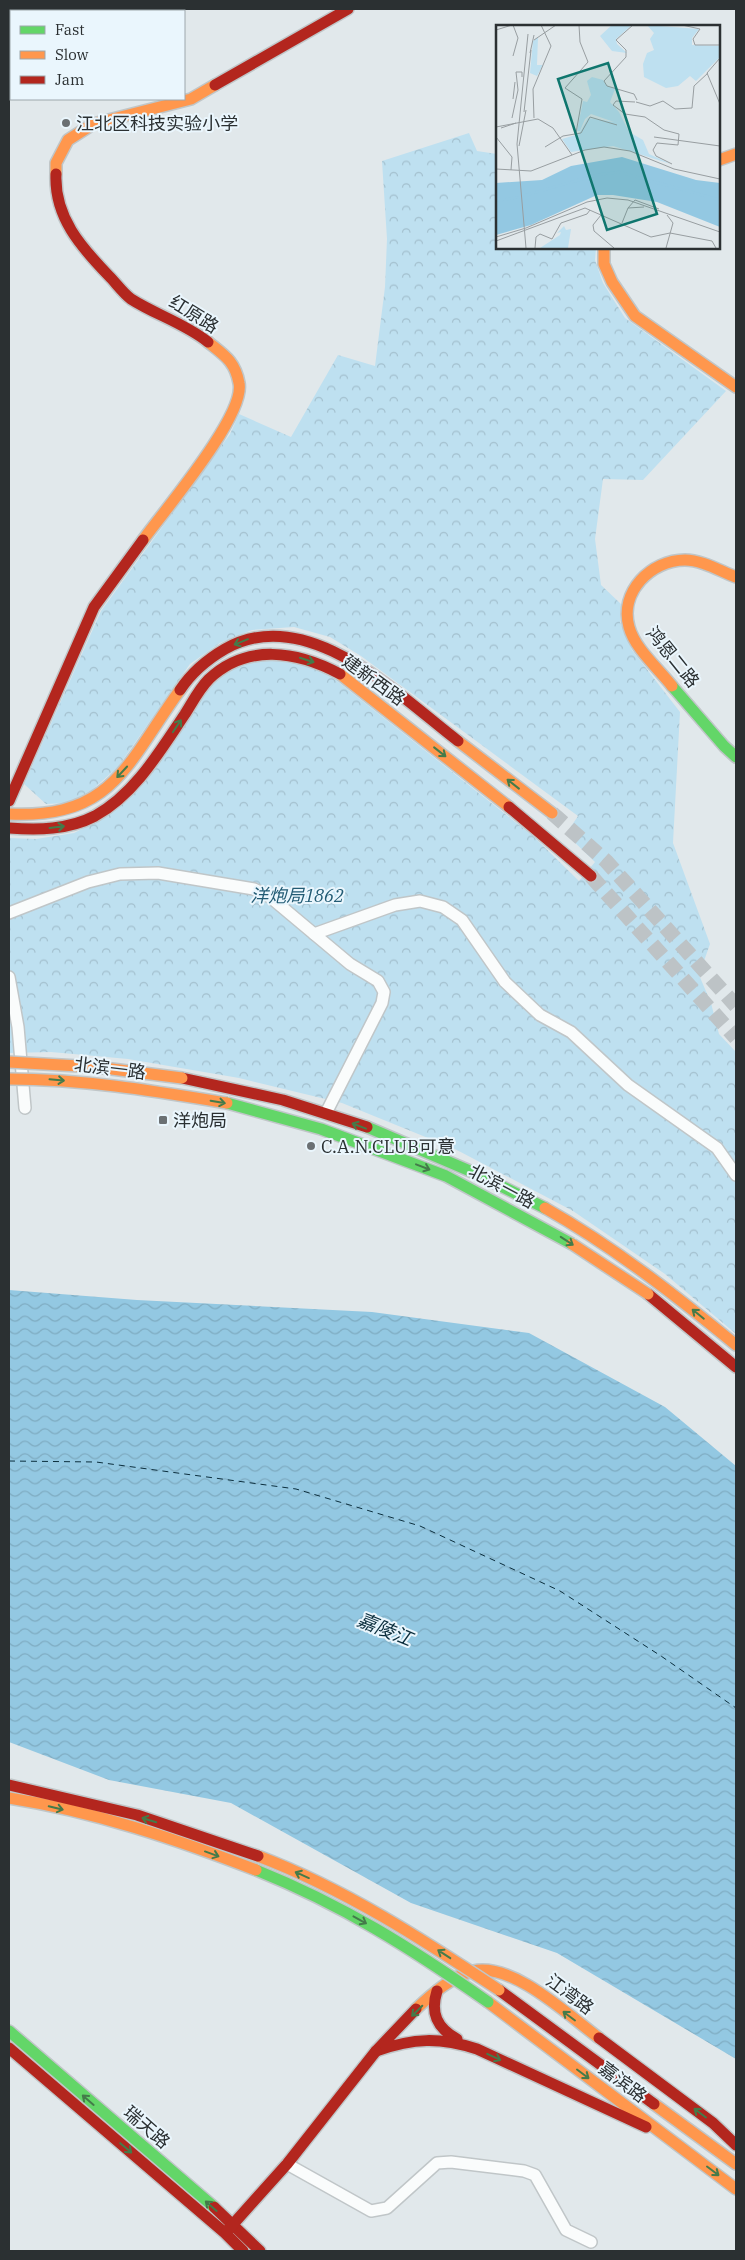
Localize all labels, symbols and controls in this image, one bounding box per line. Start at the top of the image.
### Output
legend [10,10,185,100]
text: Fast [55,20,85,39]
inset map [496,25,720,249]
text: Slow [55,45,89,64]
text: Jam [55,70,84,89]
place label: 江北区科技实验小学 [76,112,238,135]
marker: 江北区科技实验小学 [60,117,72,129]
street label: 红原路 [165,290,223,338]
street label: 鸿恩二路 [641,622,705,692]
one-way arrow [234,638,249,647]
street label: 建新西路 [338,650,410,710]
one-way arrow [299,655,315,665]
one-way arrow [172,719,182,733]
one-way arrow [433,746,446,757]
one-way arrow [116,766,128,778]
one-way arrow [507,778,520,789]
one-way arrow [49,822,65,832]
park label: 洋炮局1862 [250,884,344,907]
street label: 北滨一路 [73,1052,147,1084]
one-way arrow [49,1075,65,1084]
one-way arrow [210,1097,226,1107]
place label: 洋炮局 [173,1109,227,1132]
marker: 洋炮局 [157,1114,169,1126]
one-way arrow [352,1121,368,1130]
place label: C.A.N.CLUB可意 [321,1135,455,1158]
marker: C.A.N.CLUB可意 [305,1140,317,1152]
street label: 北滨一路 [465,1159,539,1213]
one-way arrow [415,1164,430,1173]
one-way arrow [560,1236,574,1246]
one-way arrow [692,1309,705,1320]
water label: 嘉陵江 [354,1607,418,1652]
one-way arrow [48,1804,64,1813]
one-way arrow [142,1814,158,1824]
one-way arrow [204,1850,219,1859]
one-way arrow [295,1870,310,1880]
one-way arrow [352,1916,367,1925]
one-way arrow [437,1948,451,1958]
street label: 江湾路 [542,1969,598,2019]
one-way arrow [411,2004,423,2016]
one-way arrow [562,2011,576,2021]
one-way arrow [486,2053,501,2062]
street label: 嘉滨路 [595,2057,651,2107]
one-way arrow [576,2068,589,2079]
one-way arrow [82,2094,95,2106]
street label: 瑞天路 [119,2101,175,2153]
one-way arrow [693,2108,707,2118]
one-way arrow [119,2142,132,2154]
one-way arrow [706,2166,719,2177]
one-way arrow [205,2200,218,2212]

